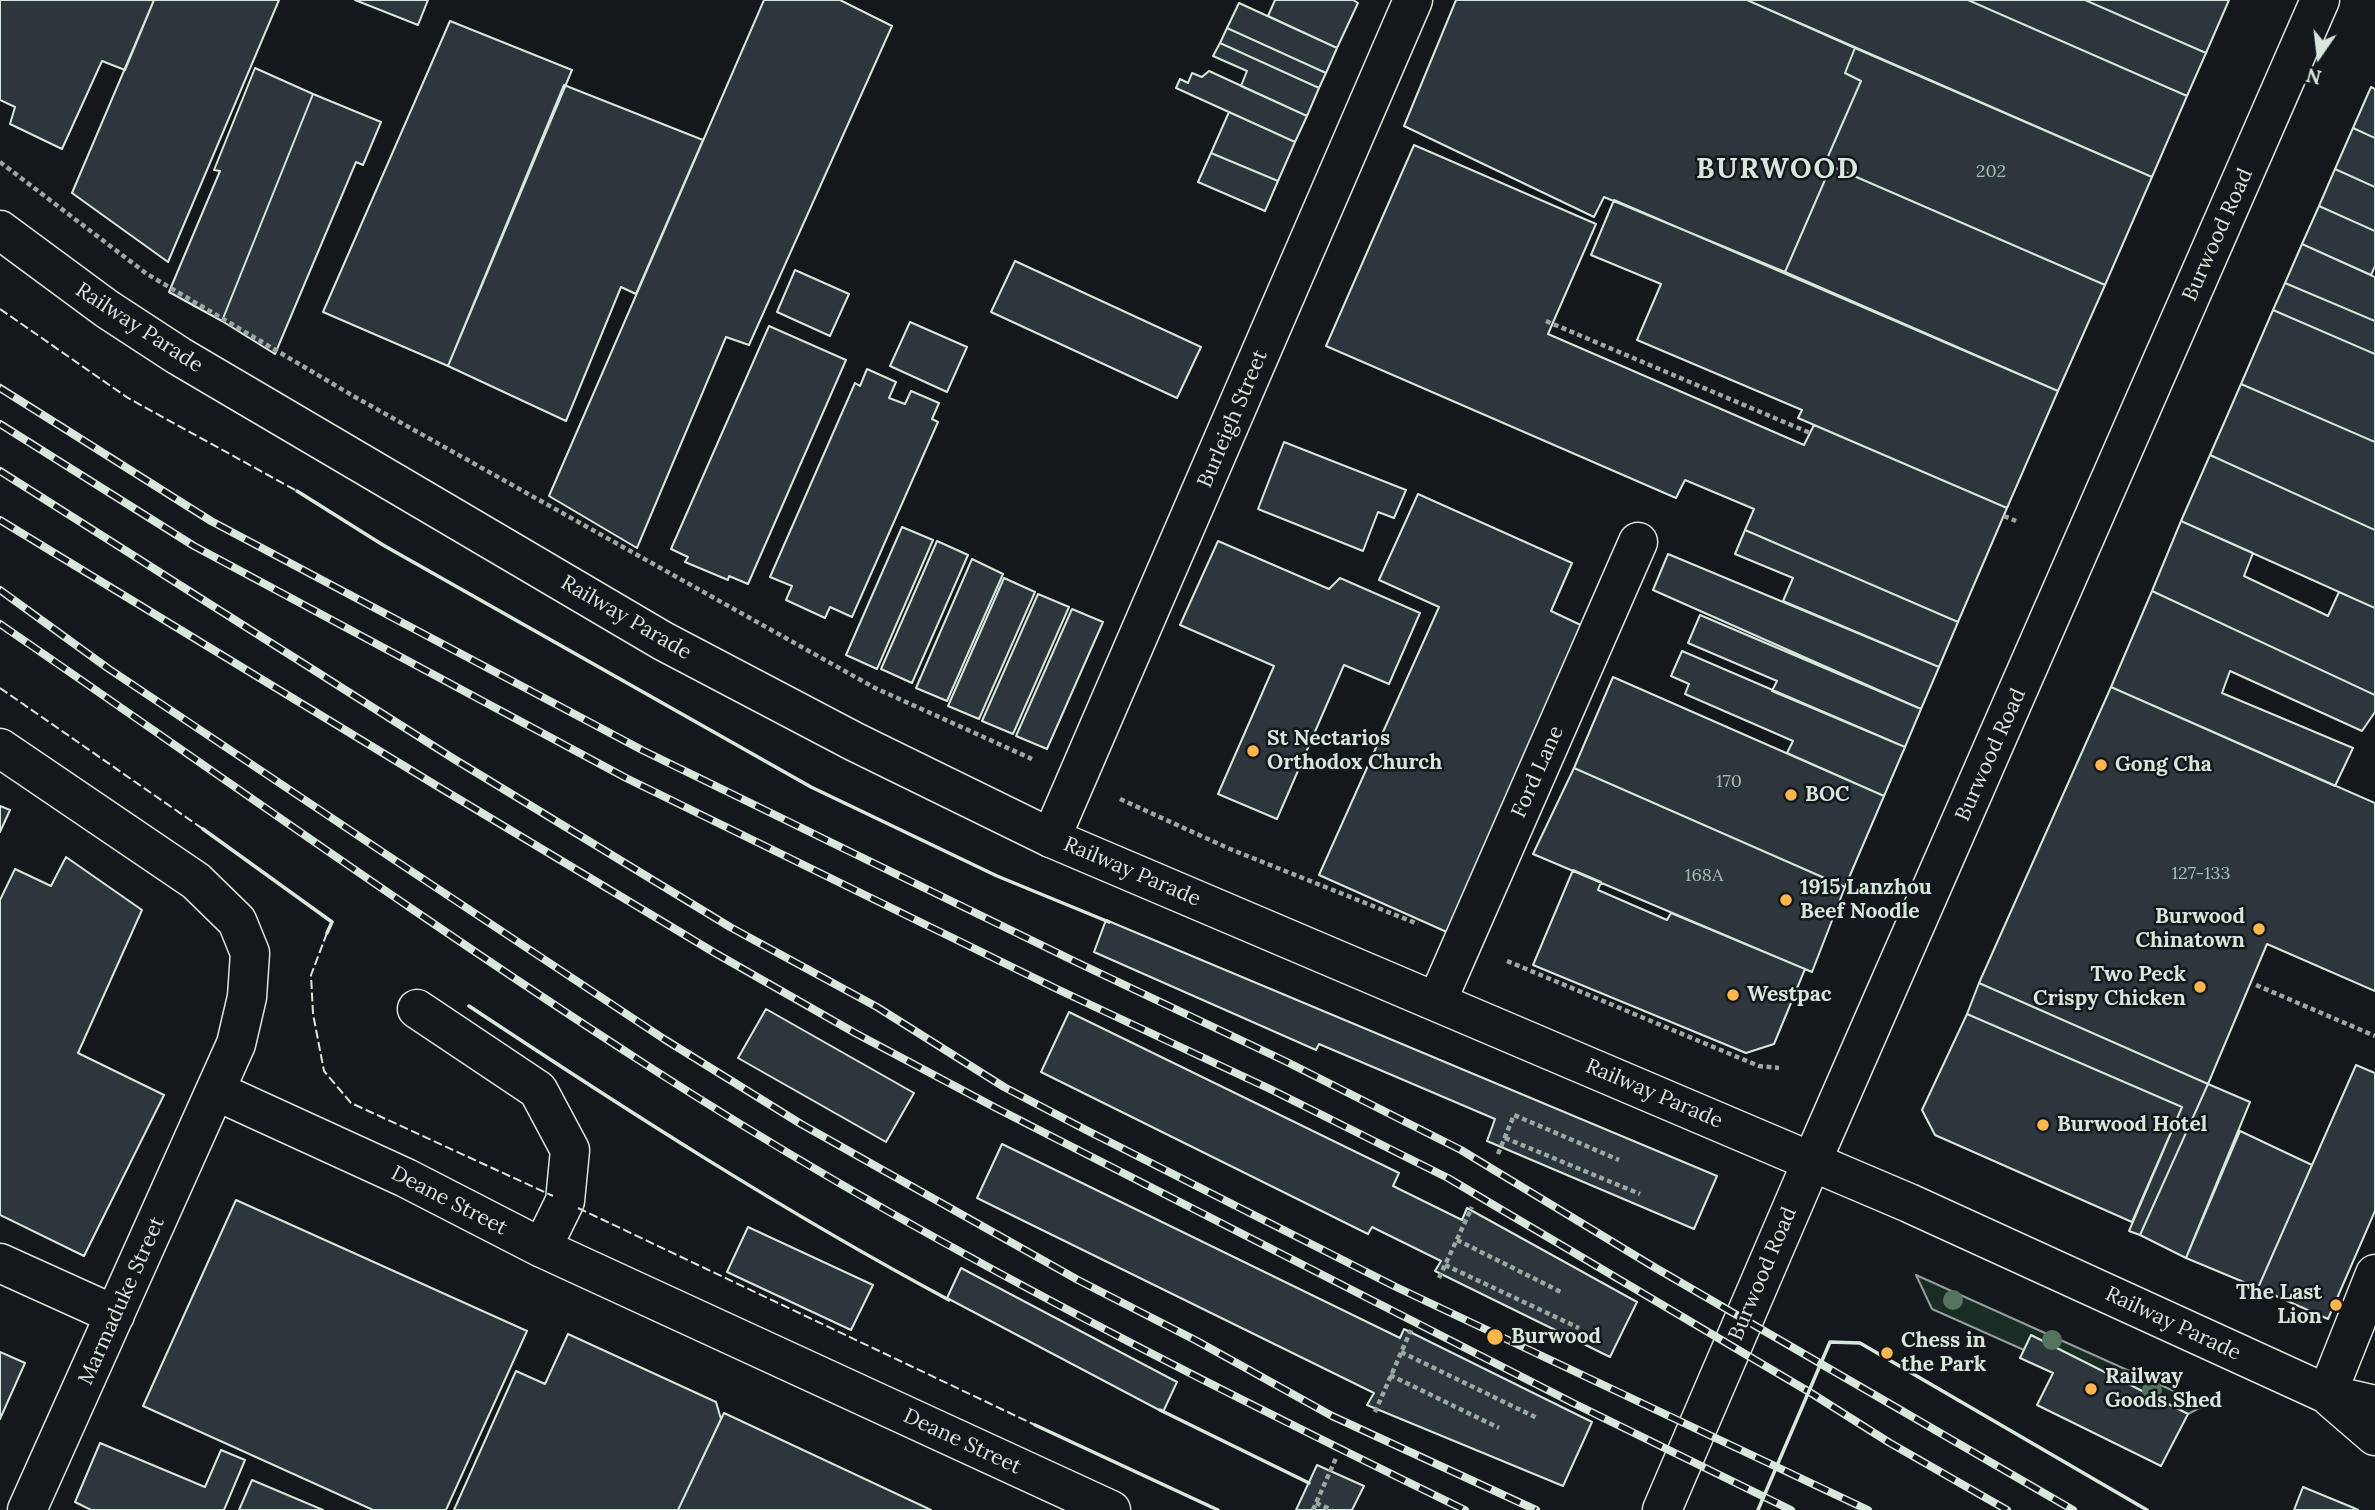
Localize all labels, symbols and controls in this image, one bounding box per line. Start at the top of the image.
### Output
north arrow [2284,21,2354,91]
text: N [2304,63,2324,90]
district label: BURWOOD [1697,153,1859,187]
house number: 202 [1976,161,2006,183]
street label: Burwood Road [2177,165,2259,305]
street label: Railway Parade [71,278,207,378]
street label: Burleigh Street [1193,346,1273,492]
street label: Railway Parade [556,570,696,666]
street label: Burwood Road [1950,685,2032,825]
street label: Ford Lane [1507,722,1569,822]
place label: St Nectarios Orthodox Church [1267,726,1442,776]
marker: St Nectarios Orthodox Church [1245,743,1261,759]
place label: Gong Cha [2115,752,2212,778]
marker: Gong Cha [2093,757,2109,773]
house number: 170 [1716,771,1742,793]
place label: BOC [1805,782,1849,808]
marker: BOC [1783,787,1799,803]
street label: Railway Parade [1060,832,1204,912]
house number: 127-133 [2171,863,2231,885]
house number: 168A [1685,865,1723,887]
place label: 1915 Lanzhou Beef Noodle [1800,875,1932,925]
marker: 1915 Lanzhou Beef Noodle [1778,892,1794,908]
place label: Burwood Chinatown [2135,904,2245,954]
marker: Burwood Chinatown [2251,921,2267,937]
place label: Two Peck Crispy Chicken [2033,962,2186,1012]
marker: Two Peck Crispy Chicken [2192,979,2208,995]
place label: Westpac [1747,982,1832,1008]
marker: Westpac [1725,987,1741,1003]
street label: Railway Parade [1582,1054,1726,1134]
place label: Burwood Hotel [2057,1112,2207,1138]
marker: Burwood Hotel [2035,1117,2051,1133]
street label: Deane Street [387,1161,511,1241]
street label: Burwood Road [1724,1203,1802,1345]
street label: Marmaduke Street [74,1213,170,1389]
place label: The Last Lion [2236,1280,2322,1330]
street label: Railway Parade [2101,1282,2245,1366]
marker: The Last Lion [2328,1297,2344,1313]
place label: Burwood [1511,1324,1601,1350]
marker: Burwood [1485,1327,1505,1347]
place label: Chess in the Park [1901,1328,1986,1378]
marker: Chess in the Park [1879,1345,1895,1361]
place label: Railway Goods Shed [2105,1364,2222,1414]
marker: Railway Goods Shed [2083,1381,2099,1397]
street label: Deane Street [899,1404,1025,1480]

